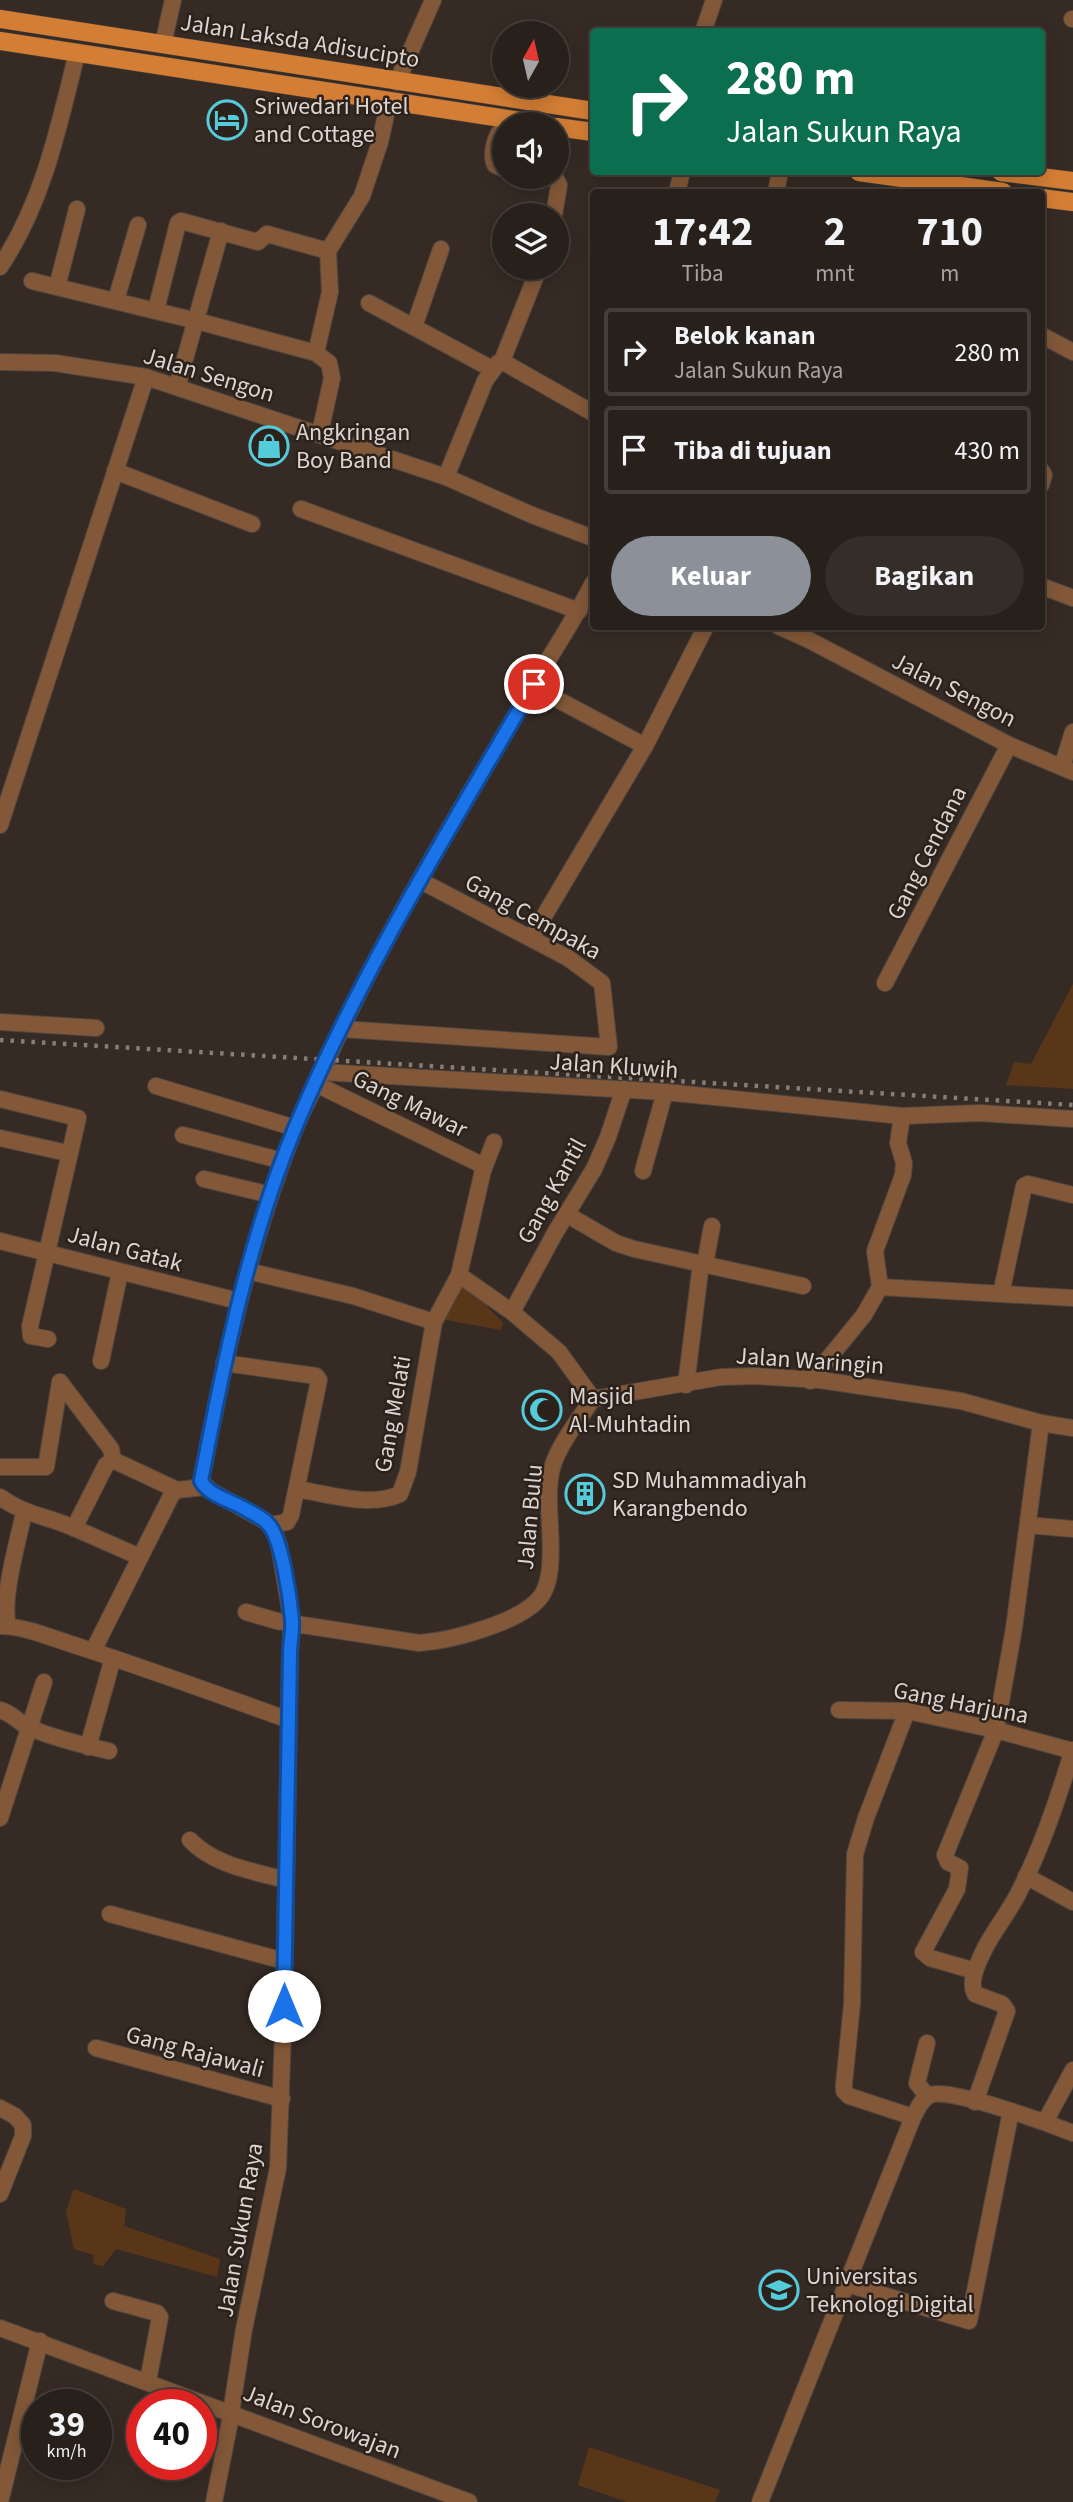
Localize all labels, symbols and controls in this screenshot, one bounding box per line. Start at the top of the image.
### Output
street label: Jalan Laksda Adisucipto [178,5,422,77]
north arrow [492,21,569,98]
map controls [492,21,569,280]
text: 280 m [726,44,855,114]
icon: right [611,56,702,147]
place label: Sriwedari Hotel and Cottage [254,89,409,152]
hotel icon: Sriwedari Hotel and Cottage [206,99,248,141]
text: Jalan Sukun Raya [726,109,962,155]
button: sound [492,112,569,189]
text: 17:42 [652,202,753,262]
text: 2 [824,202,846,262]
text: 710 [917,202,983,262]
button: layers [492,203,569,280]
text: Tiba [682,257,724,290]
text: mnt [815,257,855,290]
text: m [940,257,959,290]
text: Belok kanan [674,317,816,354]
icon: right [615,333,653,371]
text: 280 m [954,334,1020,371]
street label: Jalan Sengon [139,338,279,412]
text: Jalan Sukun Raya [674,354,843,387]
place label: Angkringan Boy Band [296,415,410,478]
shop icon: Angkringan Boy Band [248,425,290,467]
icon: arrive [615,431,653,469]
text: Tiba di tujuan [674,432,832,469]
text: 430 m [954,432,1020,469]
button: Keluar [611,536,811,616]
button: Bagikan [825,536,1024,616]
street label: Jalan Sengon [886,644,1022,736]
pin [504,654,564,714]
icon: arrive [515,665,553,703]
street label: Gang Cendana [878,780,976,926]
street label: Gang Cempaka [458,865,608,969]
street label: Jalan Kluwih [548,1044,680,1088]
street label: Gang Mawar [347,1061,474,1147]
street label: Gang Kantil [509,1132,595,1250]
street label: Jalan Gatak [64,1217,187,1281]
street label: Jalan Waringin [735,1338,885,1384]
street label: Gang Melati [366,1353,420,1475]
place label: Masjid Al-Muhtadin [569,1379,691,1442]
mosque icon: Masjid Al-Muhtadin [521,1389,563,1431]
street label: Jalan Bulu [508,1463,552,1571]
place label: SD Muhammadiyah Karangbendo [612,1463,807,1526]
building icon: SD Muhammadiyah Karangbendo [564,1473,606,1515]
street label: Gang Harjuna [890,1673,1032,1733]
position arrow [247,1969,321,2043]
street label: Gang Rajawali [122,2017,268,2087]
street label: Jalan Sukun Raya [207,2140,273,2320]
place label: Universitas Teknologi Digital [806,2259,974,2322]
school or university icon: Universitas Teknologi Digital [758,2269,800,2311]
street label: Jalan Sorowajan [238,2376,406,2468]
speed limit sign: 40 [126,2389,217,2480]
text: 39 [48,2400,85,2450]
text: km/h [47,2439,86,2464]

